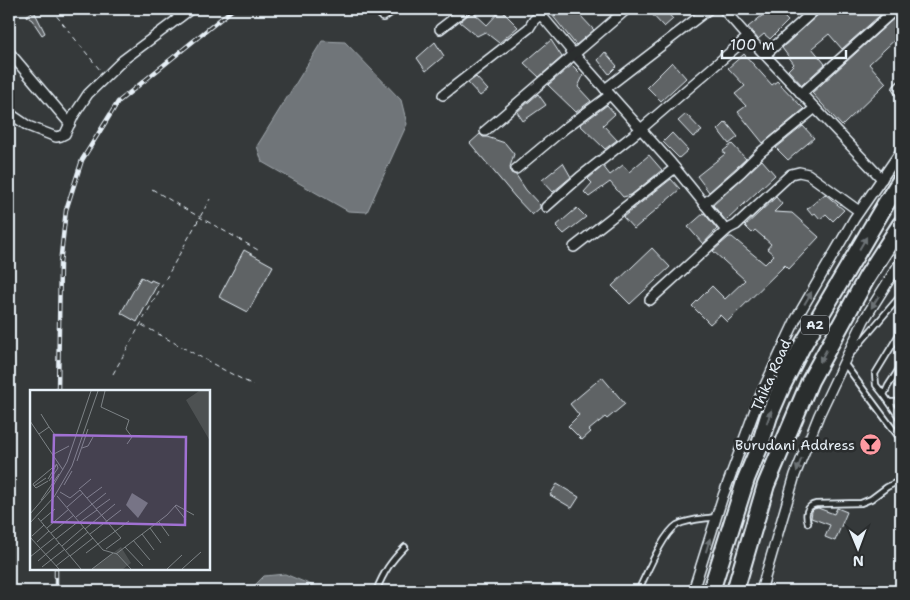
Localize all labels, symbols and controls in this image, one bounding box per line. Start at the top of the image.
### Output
scale bar [722,28,846,60]
text: 100 m [730,35,775,55]
one-way arrow [858,236,867,250]
one-way arrow [804,291,813,304]
one-way arrow [871,296,880,309]
road number: A2 [801,316,829,334]
street label: Thika Road [747,336,795,414]
one-way arrow [819,349,827,364]
inset map [30,390,210,570]
one-way arrow [766,409,773,424]
bar icon: Burudani Address [859,433,883,457]
place label: Burudani Address [735,436,855,454]
one-way arrow [795,458,803,472]
north arrow [832,522,882,572]
one-way arrow [704,537,712,552]
text: N [853,552,864,570]

